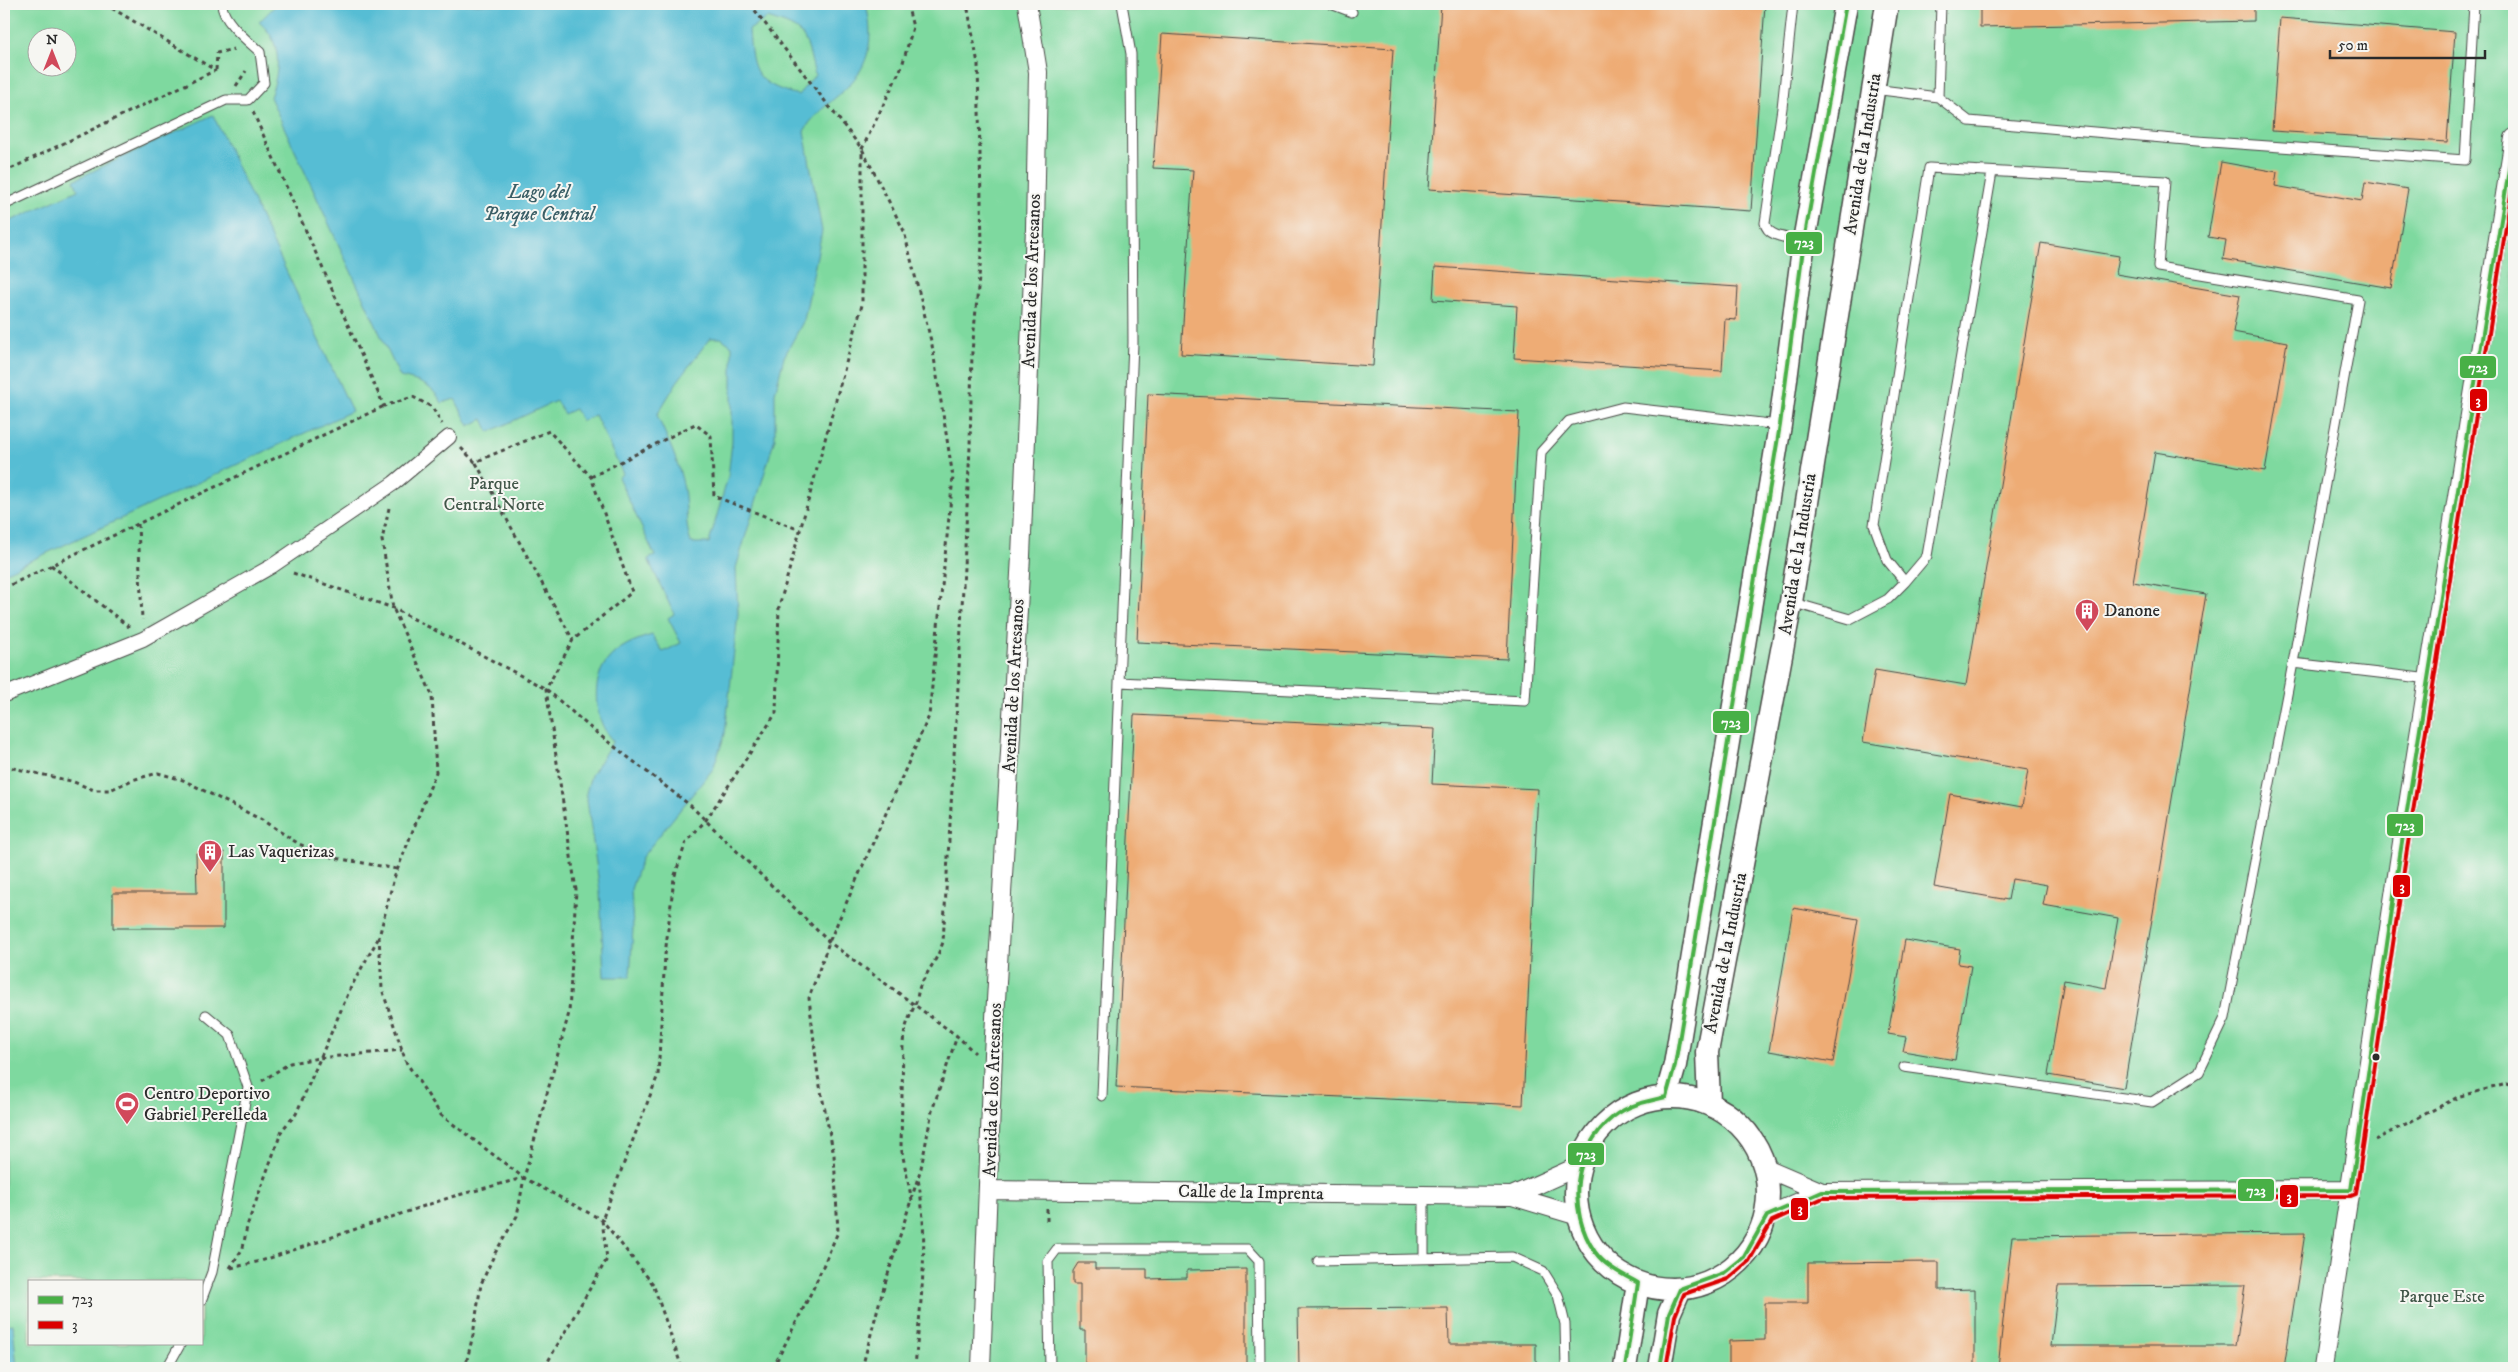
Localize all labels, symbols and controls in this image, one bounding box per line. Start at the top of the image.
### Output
north arrow [28,28,78,78]
scale bar [2330,28,2486,60]
text: N [46,31,58,49]
text: 50 m [2338,36,2368,55]
street label: Avenida de la Industria [1839,71,1887,236]
water label: Lago del Parque Central [483,181,597,227]
street label: Avenida de los Artesanos [1018,193,1046,369]
line badge: 723 [1785,231,1823,255]
text: 723 [1794,234,1814,252]
line badge: 723 [2459,355,2497,379]
text: 723 [2468,359,2488,377]
line badge: 3 [2469,388,2488,412]
text: 3 [2475,392,2481,410]
street label: Avenida de la Industria [1774,471,1822,636]
park label: Parque Central Norte [443,473,545,516]
street label: Avenida de los Artesanos [998,598,1030,774]
building icon: Danone [2074,598,2100,632]
place label: Danone [2104,600,2160,622]
line badge: 723 [1712,710,1750,734]
text: 723 [1721,714,1741,732]
line badge: 723 [2386,813,2424,837]
text: 723 [2395,817,2415,835]
building icon: Las Vaquerizas [197,839,223,873]
place label: Las Vaquerizas [228,841,334,863]
street label: Avenida de la Industria [1700,870,1752,1035]
line badge: 3 [2392,874,2411,898]
text: 3 [2399,878,2405,896]
street label: Avenida de los Artesanos [979,1002,1007,1178]
unlabelled marker [2371,1052,2381,1062]
place label: Centro Deportivo Gabriel Perelleda [144,1083,270,1126]
sports icon: Centro Deportivo Gabriel Perelleda [114,1091,140,1125]
line badge: 723 [1567,1142,1605,1166]
text: 723 [1576,1146,1596,1164]
line badge: 723 [2237,1178,2275,1202]
street label: Calle de la Imprenta [1178,1181,1324,1205]
text: 723 [2246,1182,2266,1200]
line badge: 3 [2279,1184,2299,1208]
text: 3 [2286,1188,2292,1206]
line badge: 3 [1790,1197,1809,1221]
text: 3 [1797,1200,1803,1218]
legend [28,1280,202,1344]
park label: Parque Este [2399,1286,2485,1308]
text: 723 [72,1290,93,1309]
text: 3 [72,1316,78,1335]

